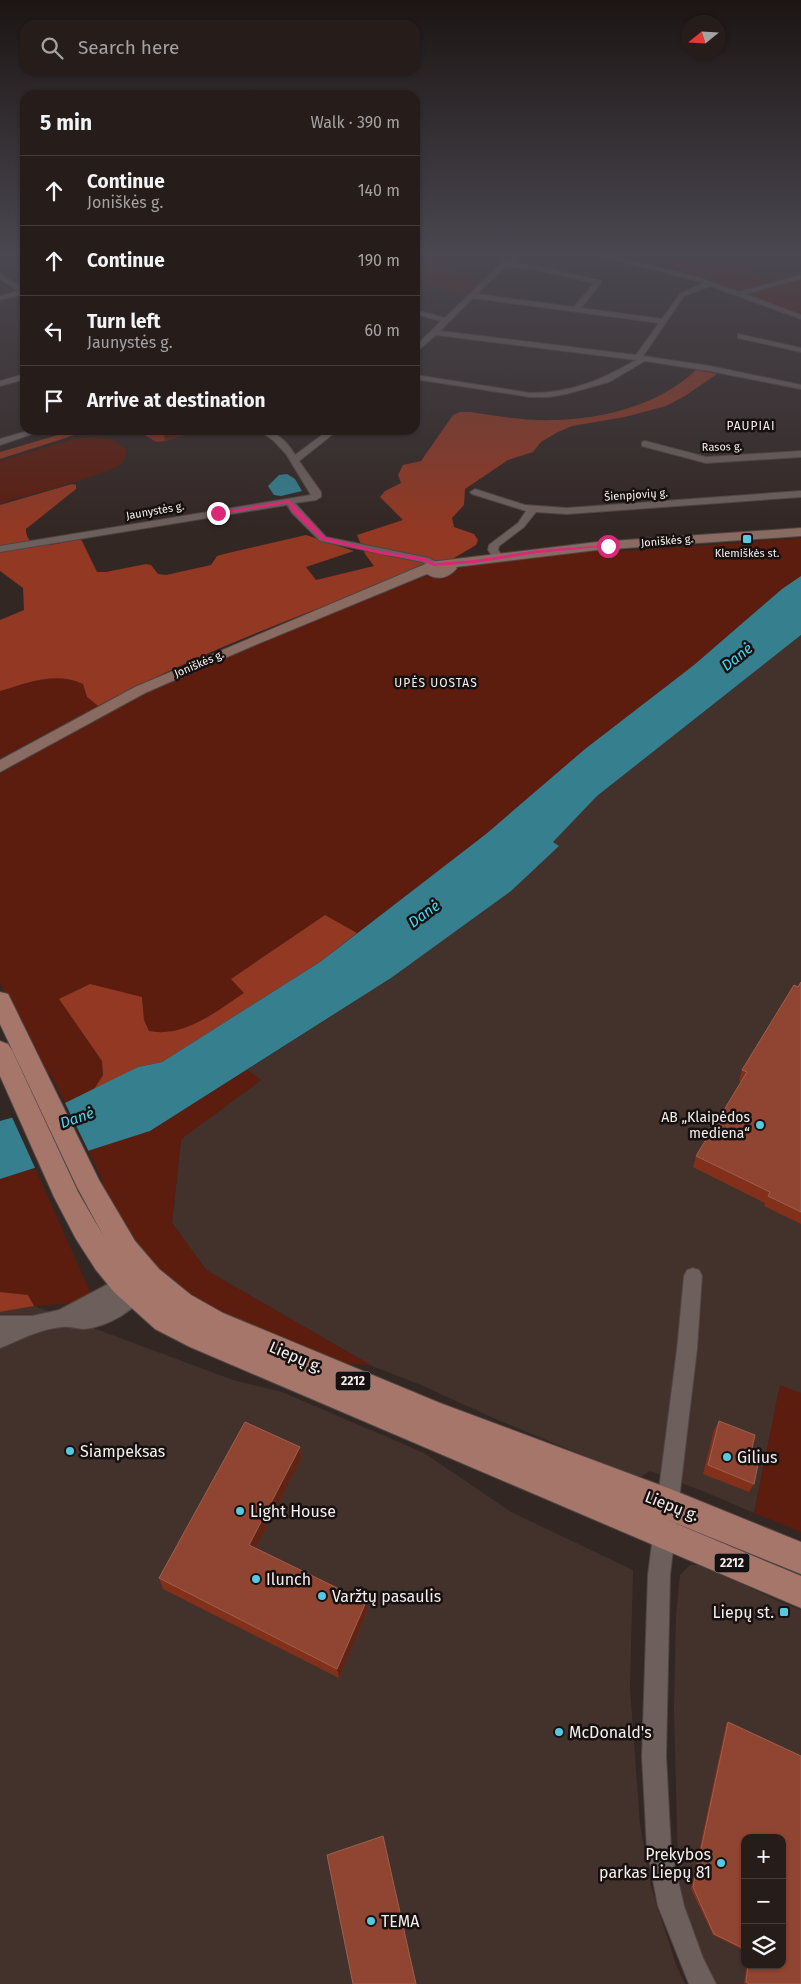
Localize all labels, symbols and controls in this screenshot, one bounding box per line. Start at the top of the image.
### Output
north arrow [681,15,726,60]
search box [20,20,420,75]
icon: search [38,34,66,62]
text: Search here [78,36,179,59]
text: 5 min [40,110,92,136]
text: Walk · 390 m [310,113,400,132]
text: Continue [87,170,165,193]
icon: ahead [40,177,68,205]
text: 140 m [358,181,400,200]
text: Joniškės g. [87,193,163,212]
icon: ahead [40,247,68,275]
text: Continue [87,249,165,272]
text: 190 m [358,251,400,270]
text: Turn left [87,310,161,333]
icon: left [40,317,68,345]
text: 60 m [365,321,400,340]
text: Jaunystės g. [87,333,173,352]
icon: arrive [40,387,68,415]
text: Arrive at destination [87,389,266,412]
district label: PAUPIAI [727,419,775,433]
street label: Rasos g. [702,440,743,454]
street label: Šienpjovių g. [604,485,669,504]
street label: Jaunystės g. [125,499,185,523]
route end [207,502,230,525]
street label: Joniškės g. [640,532,694,550]
marker: Klemiškės st. [741,533,753,545]
route start [597,535,620,558]
place label: Klemiškės st. [715,547,780,560]
water label: Danė [718,639,756,675]
street label: Joniškės g. [172,648,226,680]
district label: UPĖS UOSTAS [394,675,478,690]
water label: Danė [405,896,443,931]
water label: Danė [58,1104,97,1132]
place label: AB „Klaipėdos mediena“ [661,1109,750,1142]
marker: AB „Klaipėdos mediena“ [754,1119,766,1131]
street label: Liepų g. [266,1337,326,1377]
road number: 2212 [336,1372,370,1390]
place label: Siampeksas [80,1442,165,1461]
marker: Siampeksas [64,1445,76,1457]
place label: Gilius [737,1448,778,1467]
marker: Gilius [721,1451,733,1463]
street label: Liepų g. [642,1487,702,1525]
place label: Light House [250,1502,336,1521]
marker: Light House [234,1505,246,1517]
road number: 2212 [714,1554,750,1572]
place label: Ilunch [266,1570,311,1589]
marker: Ilunch [250,1573,262,1585]
place label: Varžtų pasaulis [332,1587,441,1606]
marker: Varžtų pasaulis [316,1590,328,1602]
place label: Liepų st. [713,1603,774,1622]
marker: Liepų st. [778,1606,790,1618]
place label: McDonald's [569,1723,652,1742]
marker: McDonald's [553,1726,565,1738]
map controls [741,1834,786,1969]
button: + [741,1834,786,1879]
place label: Prekybos parkas Liepų 81 [599,1845,711,1882]
marker: Prekybos parkas Liepų 81 [715,1857,727,1869]
button: − [741,1879,786,1924]
place label: TEMA [381,1912,420,1931]
marker: TEMA [365,1915,377,1927]
button: layers [741,1924,786,1969]

